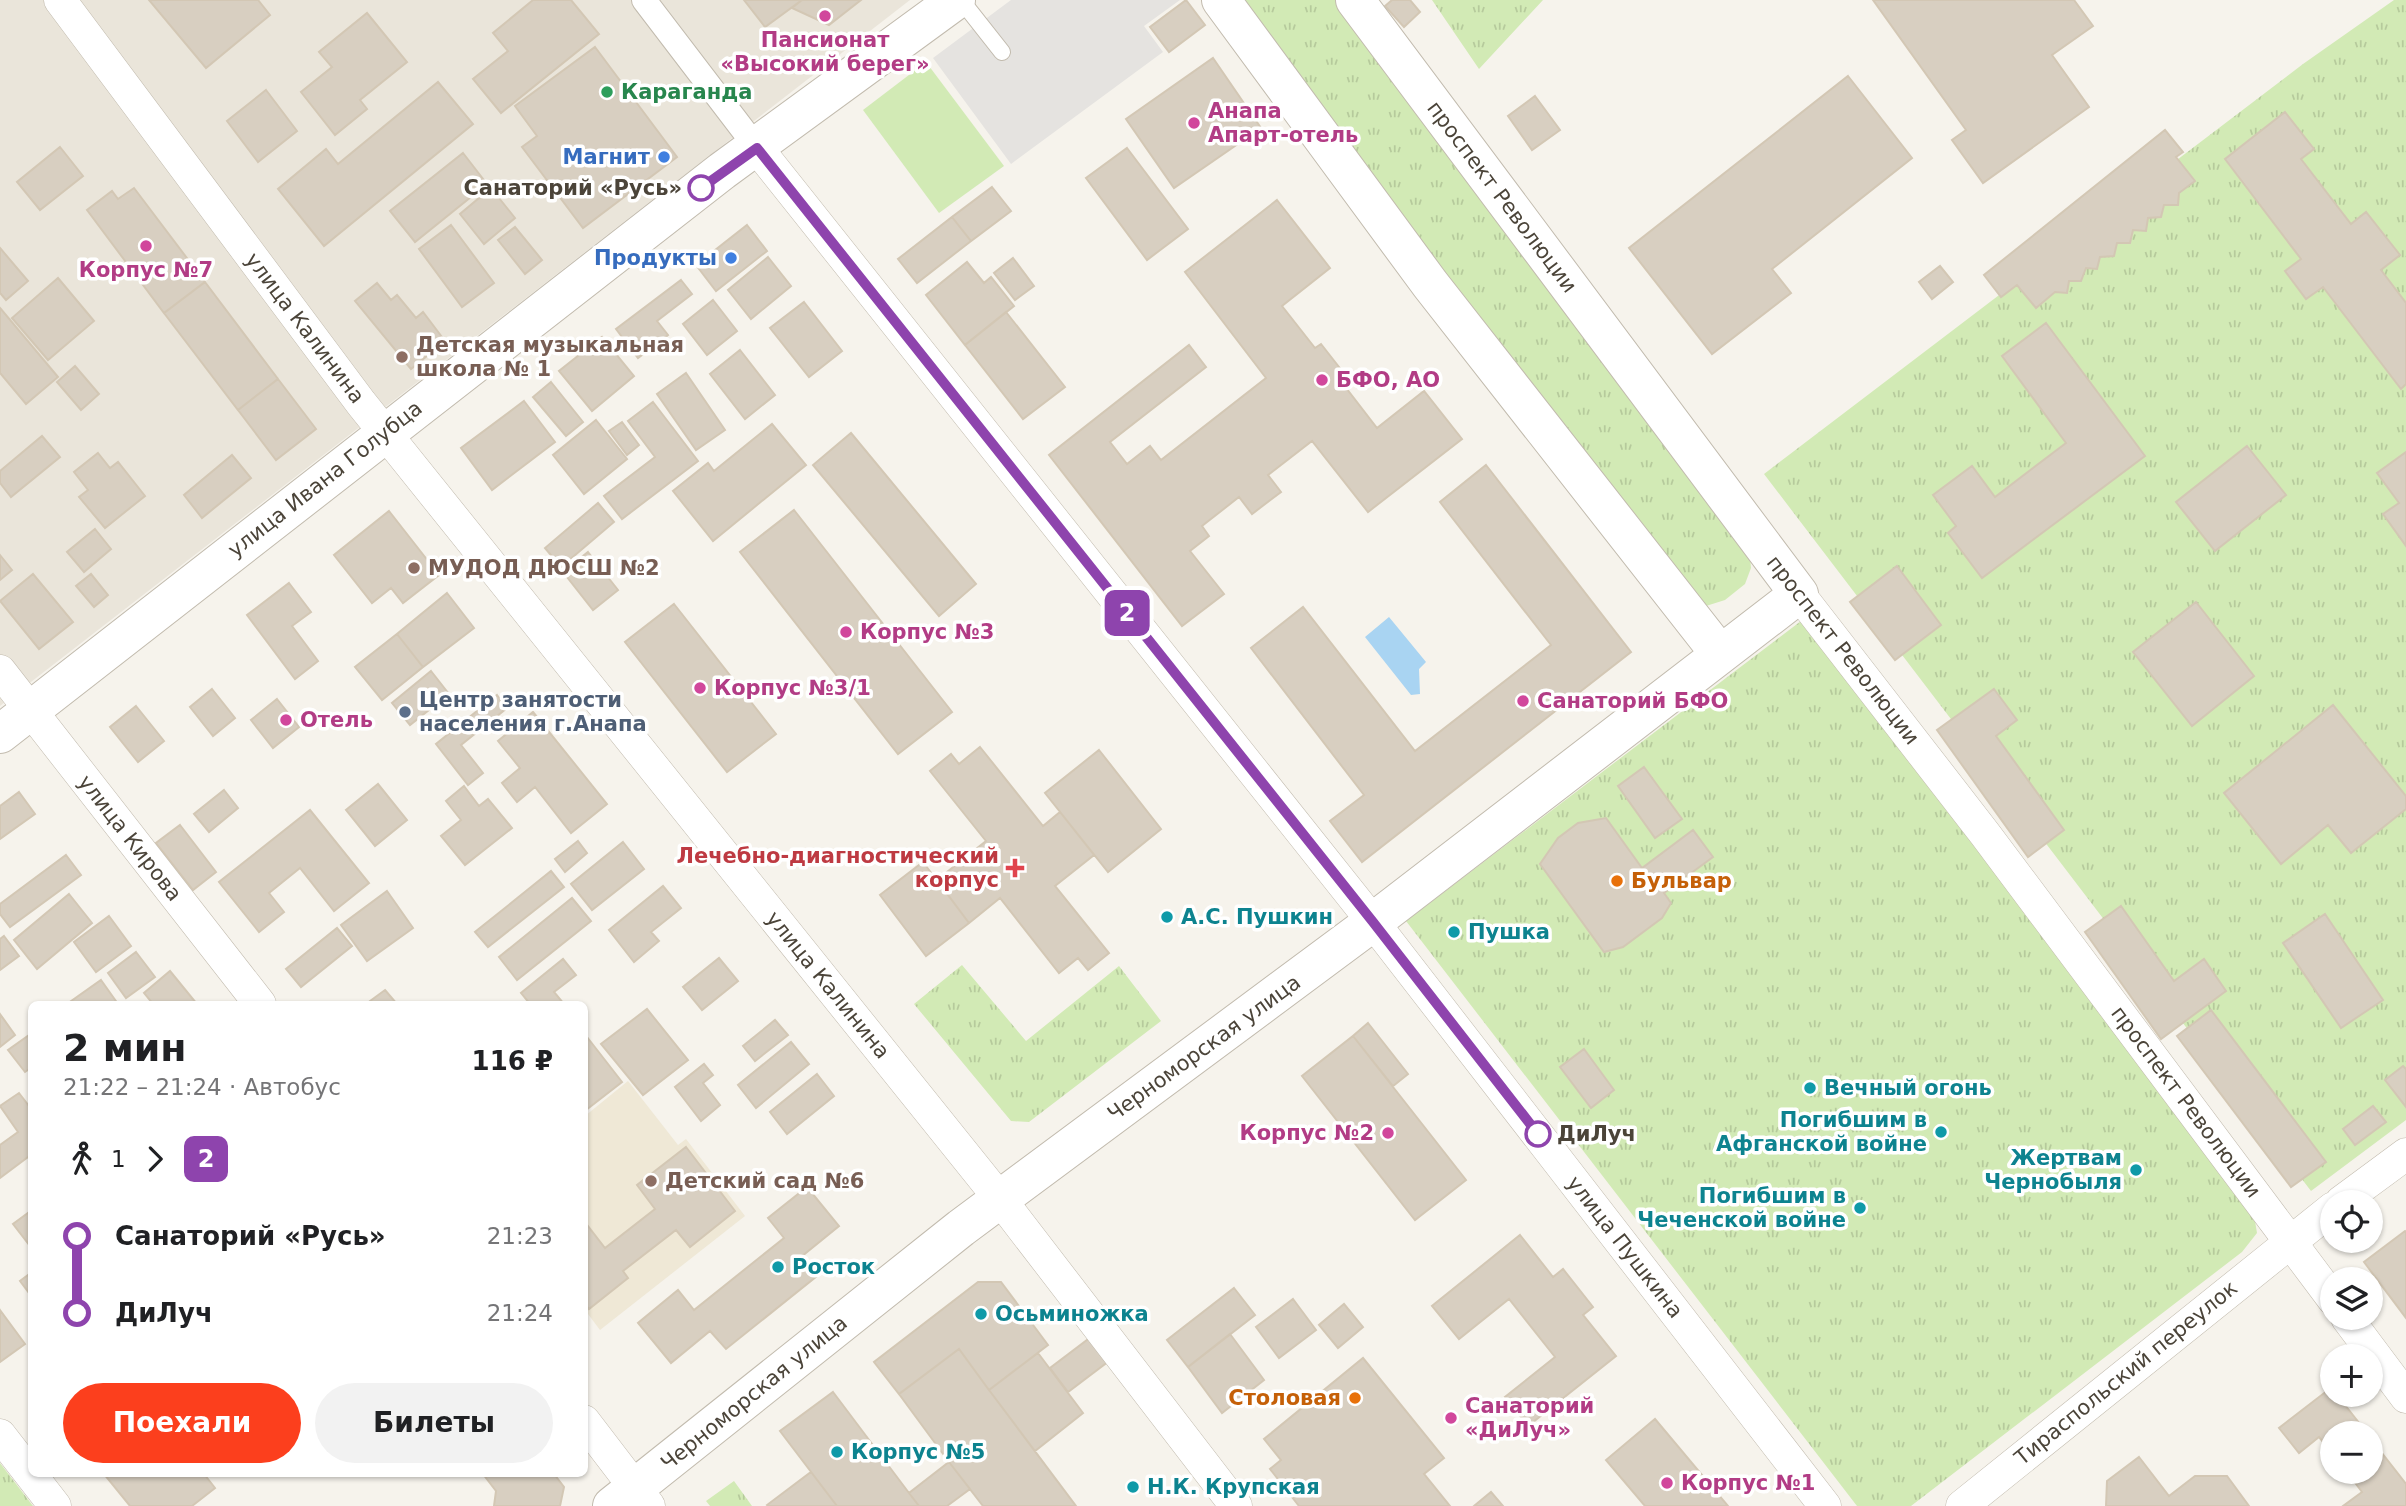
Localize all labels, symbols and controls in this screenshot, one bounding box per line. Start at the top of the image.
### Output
marker: Пансионат «Высокий берег» [817,8,833,24]
place label: Пансионат «Высокий берег» [720,28,930,76]
place label: Караганда [621,80,752,104]
marker: Караганда [599,84,615,100]
street label: проспект Революции [1422,97,1582,297]
place label: Анапа Апарт-отель [1208,99,1358,147]
marker: Анапа Апарт-отель [1186,115,1202,131]
place label: Магнит [563,145,651,169]
marker: Магнит [656,149,672,165]
marker: Санаторий «Русь» [688,175,714,201]
place label: Санаторий «Русь» [463,176,682,200]
marker: Корпус №7 [138,238,154,254]
place label: Продукты [594,246,717,270]
street label: улица Калинина [241,248,369,408]
marker: Продукты [723,250,739,266]
place label: Корпус №7 [79,258,213,282]
place label: Детская музыкальная школа № 1 [416,333,684,381]
marker: Детская музыкальная школа № 1 [394,349,410,365]
place label: БФО, АО [1336,368,1440,392]
marker: БФО, АО [1314,372,1330,388]
street label: улица Ивана Голубца [223,396,427,562]
street label: проспект Революции [1762,551,1924,749]
place label: МУДОД ДЮСШ №2 [428,556,660,580]
marker: МУДОД ДЮСШ №2 [406,560,422,576]
line badge: 2 [1104,590,1150,636]
text: 2 [1119,599,1135,627]
place label: Корпус №3 [860,620,994,644]
marker: Корпус №3 [838,624,854,640]
place label: Корпус №3/1 [714,676,871,700]
marker: Корпус №3/1 [692,680,708,696]
place label: Центр занятости населения г.Анапа [419,688,647,736]
place label: Санаторий БФО [1537,689,1728,713]
marker: Санаторий БФО [1515,693,1531,709]
marker: Центр занятости населения г.Анапа [397,704,413,720]
place label: Отель [300,708,373,732]
marker: Отель [278,712,294,728]
street label: улица Кирова [73,770,187,906]
place label: Лечебно-диагностический корпус [676,844,999,892]
marker: Лечебно-диагностический корпус [1005,858,1025,878]
place label: Бульвар [1631,869,1732,893]
marker: Бульвар [1609,873,1625,889]
place label: А.С. Пушкин [1181,905,1333,929]
street label: улица Калинина [761,907,895,1063]
marker: А.С. Пушкин [1159,909,1175,925]
place label: Пушка [1468,920,1550,944]
marker: Пушка [1446,924,1462,940]
street label: Черноморская улица [1103,970,1305,1126]
street label: проспект Революции [2106,1002,2266,1202]
text: 2 мин [63,1026,187,1070]
text: 116 ₽ [472,1046,553,1076]
text: 21:22 – 21:24 · Автобус [63,1074,341,1100]
place label: Вечный огонь [1824,1076,1992,1100]
marker: Вечный огонь [1802,1080,1818,1096]
place label: Погибшим в Афганской войне [1716,1108,1927,1156]
place label: Корпус №2 [1240,1121,1374,1145]
marker: ДиЛуч [1525,1121,1551,1147]
place label: ДиЛуч [1557,1122,1636,1146]
marker: Погибшим в Афганской войне [1933,1124,1949,1140]
marker: Корпус №2 [1380,1125,1396,1141]
icon: walk [63,1140,101,1178]
icon: forward [136,1140,174,1178]
text: 2 [198,1145,214,1173]
text: 1 [111,1146,126,1172]
place label: Жертвам Чернобыля [1984,1146,2122,1194]
marker: Жертвам Чернобыля [2128,1162,2144,1178]
place label: Детский сад №6 [665,1169,864,1193]
street label: улица Пушкина [1562,1171,1688,1323]
marker: Детский сад №6 [643,1173,659,1189]
place label: Погибшим в Чеченской войне [1637,1184,1846,1232]
map controls [2320,1190,2383,1484]
button: locate [2320,1190,2383,1253]
marker: Погибшим в Чеченской войне [1852,1200,1868,1216]
text: Санаторий «Русь» [115,1221,386,1251]
text: 21:23 [487,1223,553,1249]
place label: Росток [792,1255,875,1279]
marker: Росток [770,1259,786,1275]
button: layers [2320,1267,2383,1330]
street label: Тираспольский переулок [2009,1276,2242,1471]
text: ДиЛуч [115,1298,213,1328]
text: 21:24 [487,1300,553,1326]
place label: Осьминожка [995,1302,1149,1326]
marker: Осьминожка [973,1306,989,1322]
street label: Черноморская улица [656,1311,852,1475]
button: + [2320,1344,2383,1407]
button: Поехали [63,1383,301,1463]
button: Билеты [315,1383,553,1463]
place label: Столовая [1228,1386,1341,1410]
marker: Столовая [1347,1390,1363,1406]
place label: Санаторий «ДиЛуч» [1465,1394,1594,1442]
marker: Санаторий «ДиЛуч» [1443,1410,1459,1426]
button: − [2320,1421,2383,1484]
place label: Корпус №5 [851,1440,985,1464]
marker: Корпус №5 [829,1444,845,1460]
place label: Корпус №1 [1681,1471,1815,1495]
place label: Н.К. Крупская [1147,1475,1320,1499]
marker: Корпус №1 [1659,1475,1675,1491]
marker: Н.К. Крупская [1125,1479,1141,1495]

